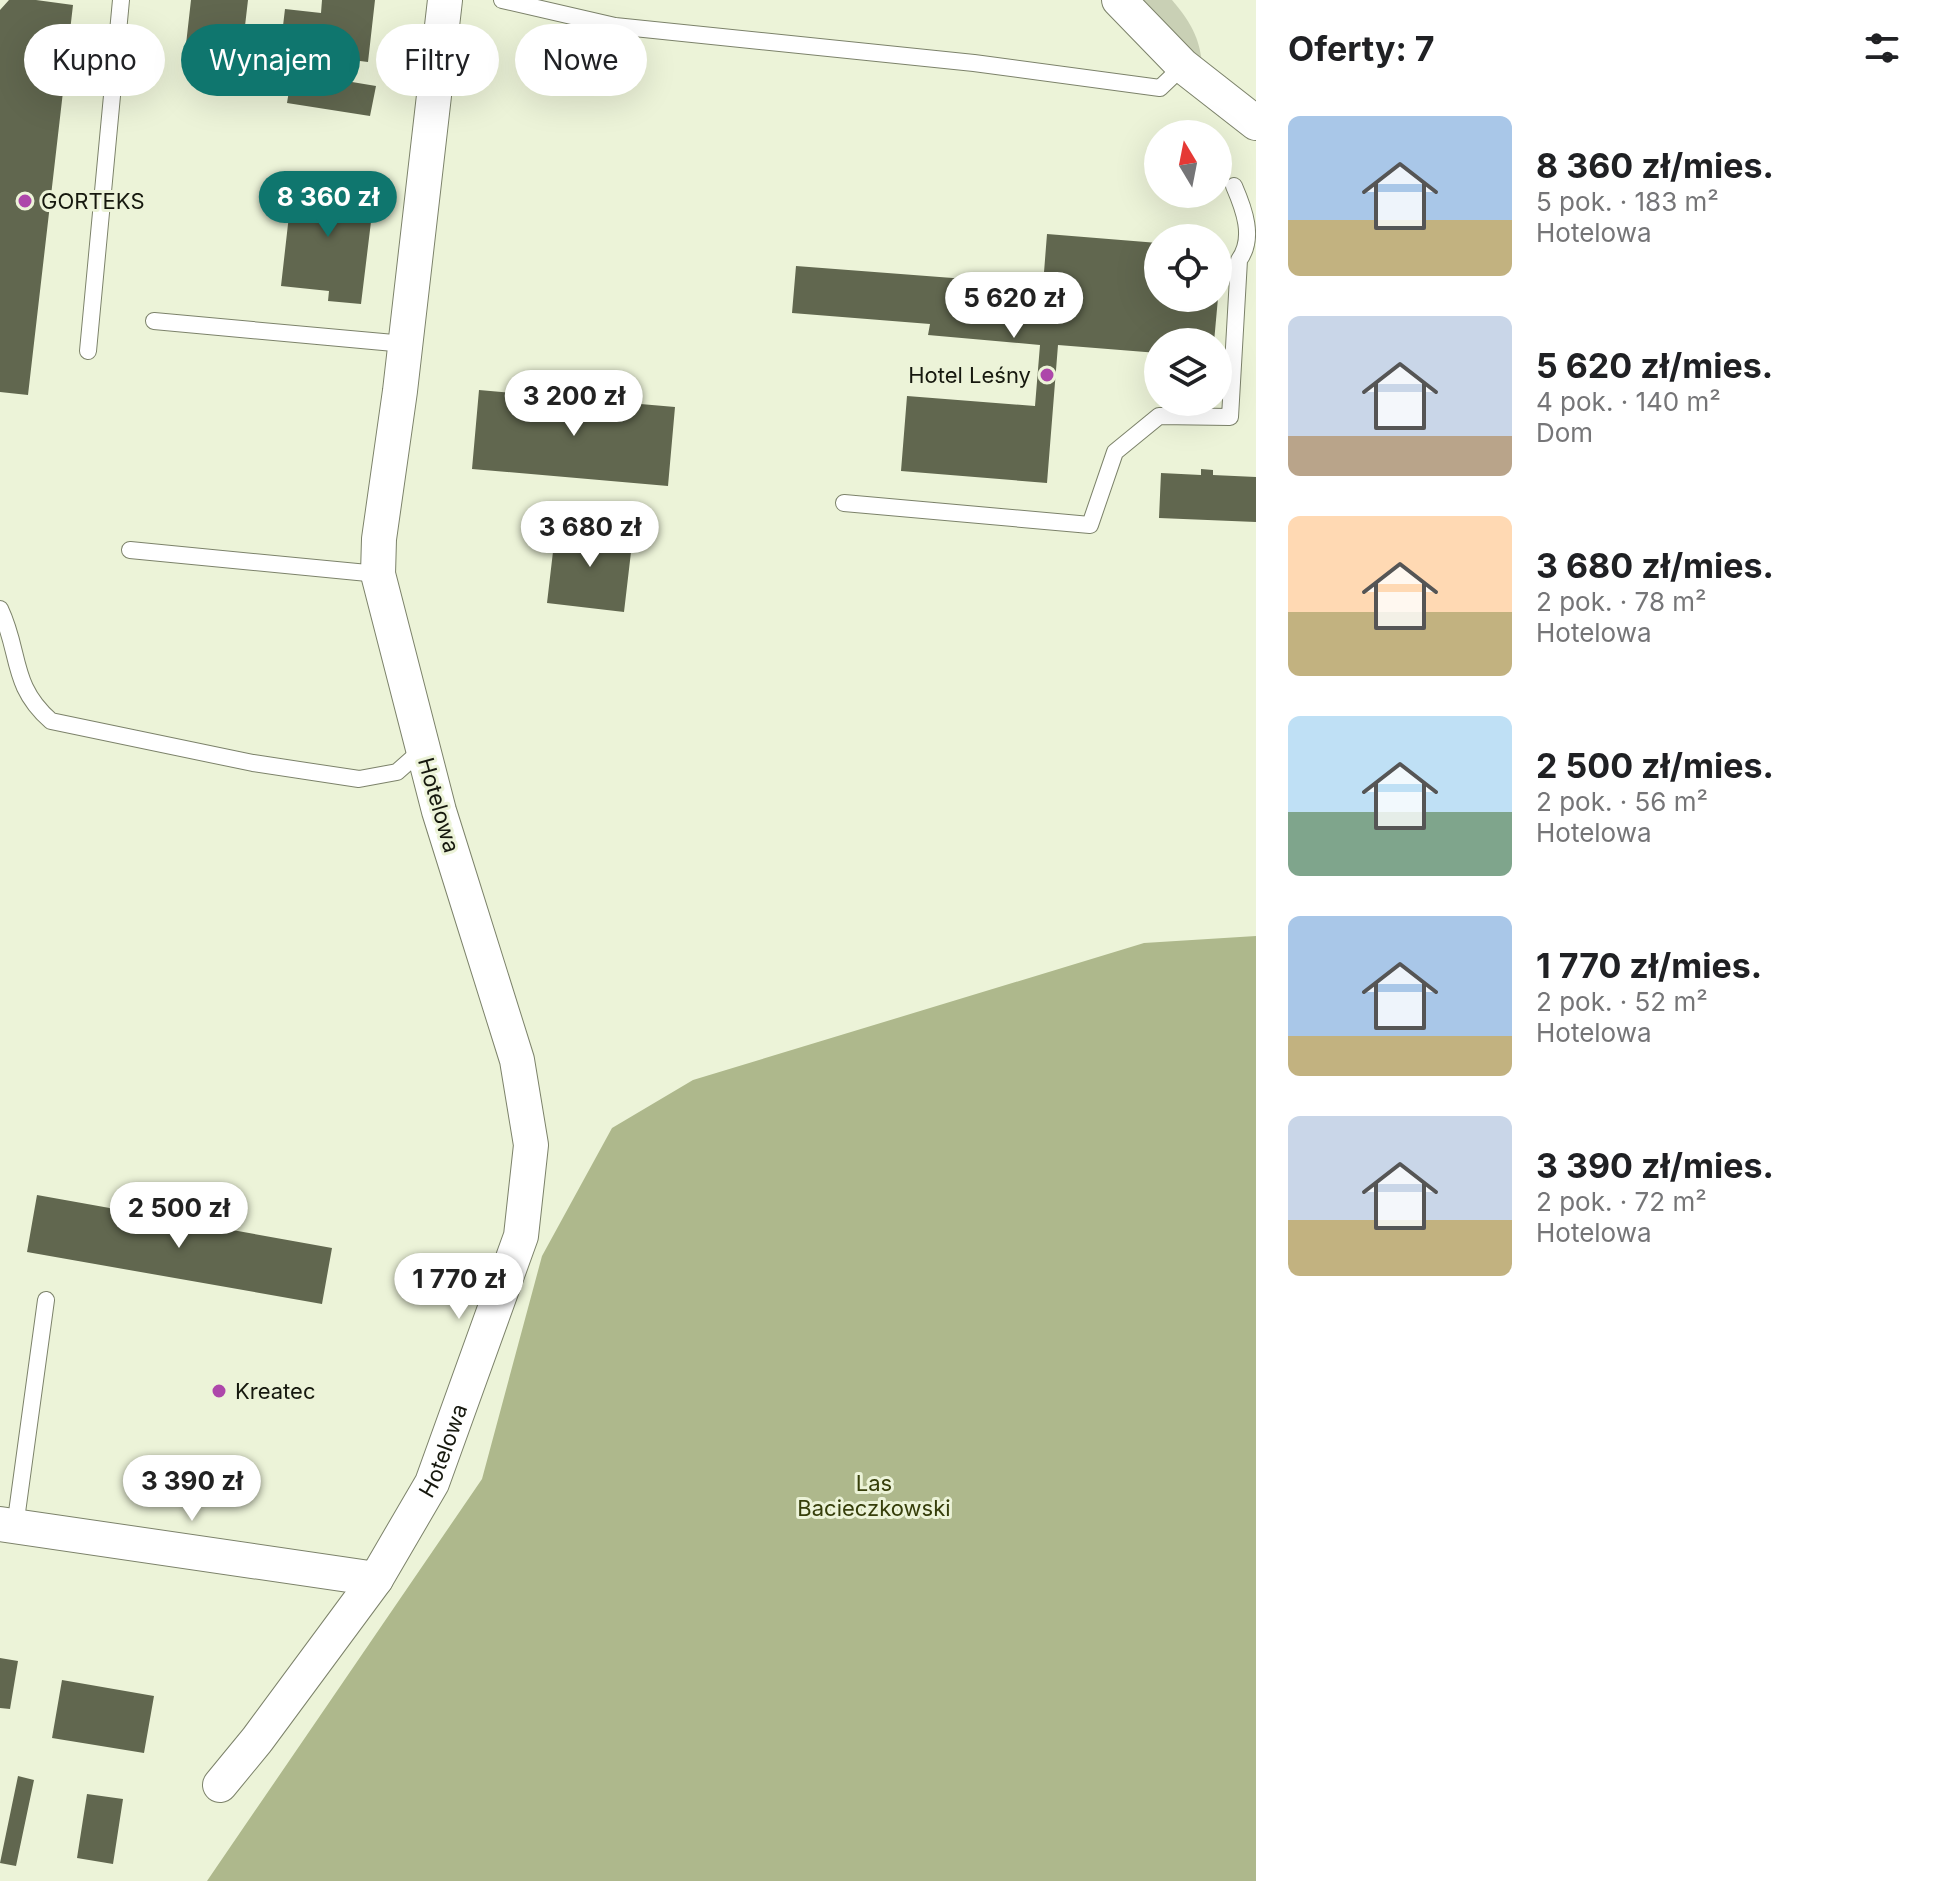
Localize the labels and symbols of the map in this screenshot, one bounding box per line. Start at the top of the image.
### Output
north arrow [1144,120,1232,208]
pin: 8 360 zł [245,171,411,239]
place label: GORTEKS [41,188,145,214]
marker: GORTEKS [16,192,34,210]
pin: 5 620 zł [931,272,1097,340]
place label: Hotel Leśny [908,362,1031,388]
marker: Hotel Leśny [1038,366,1056,384]
pin: 3 200 zł [491,370,657,438]
pin: 3 680 zł [507,501,673,569]
street label: Hotelowa [413,754,465,856]
pin: 2 500 zł [96,1182,262,1250]
pin: 1 770 zł [376,1253,542,1321]
place label: Kreatec [235,1378,315,1404]
marker: Kreatec [210,1382,228,1400]
street label: Hotelowa [413,1400,472,1502]
pin: 3 390 zł [109,1455,275,1523]
park label: Las Bacieczkowski [797,1470,951,1521]

